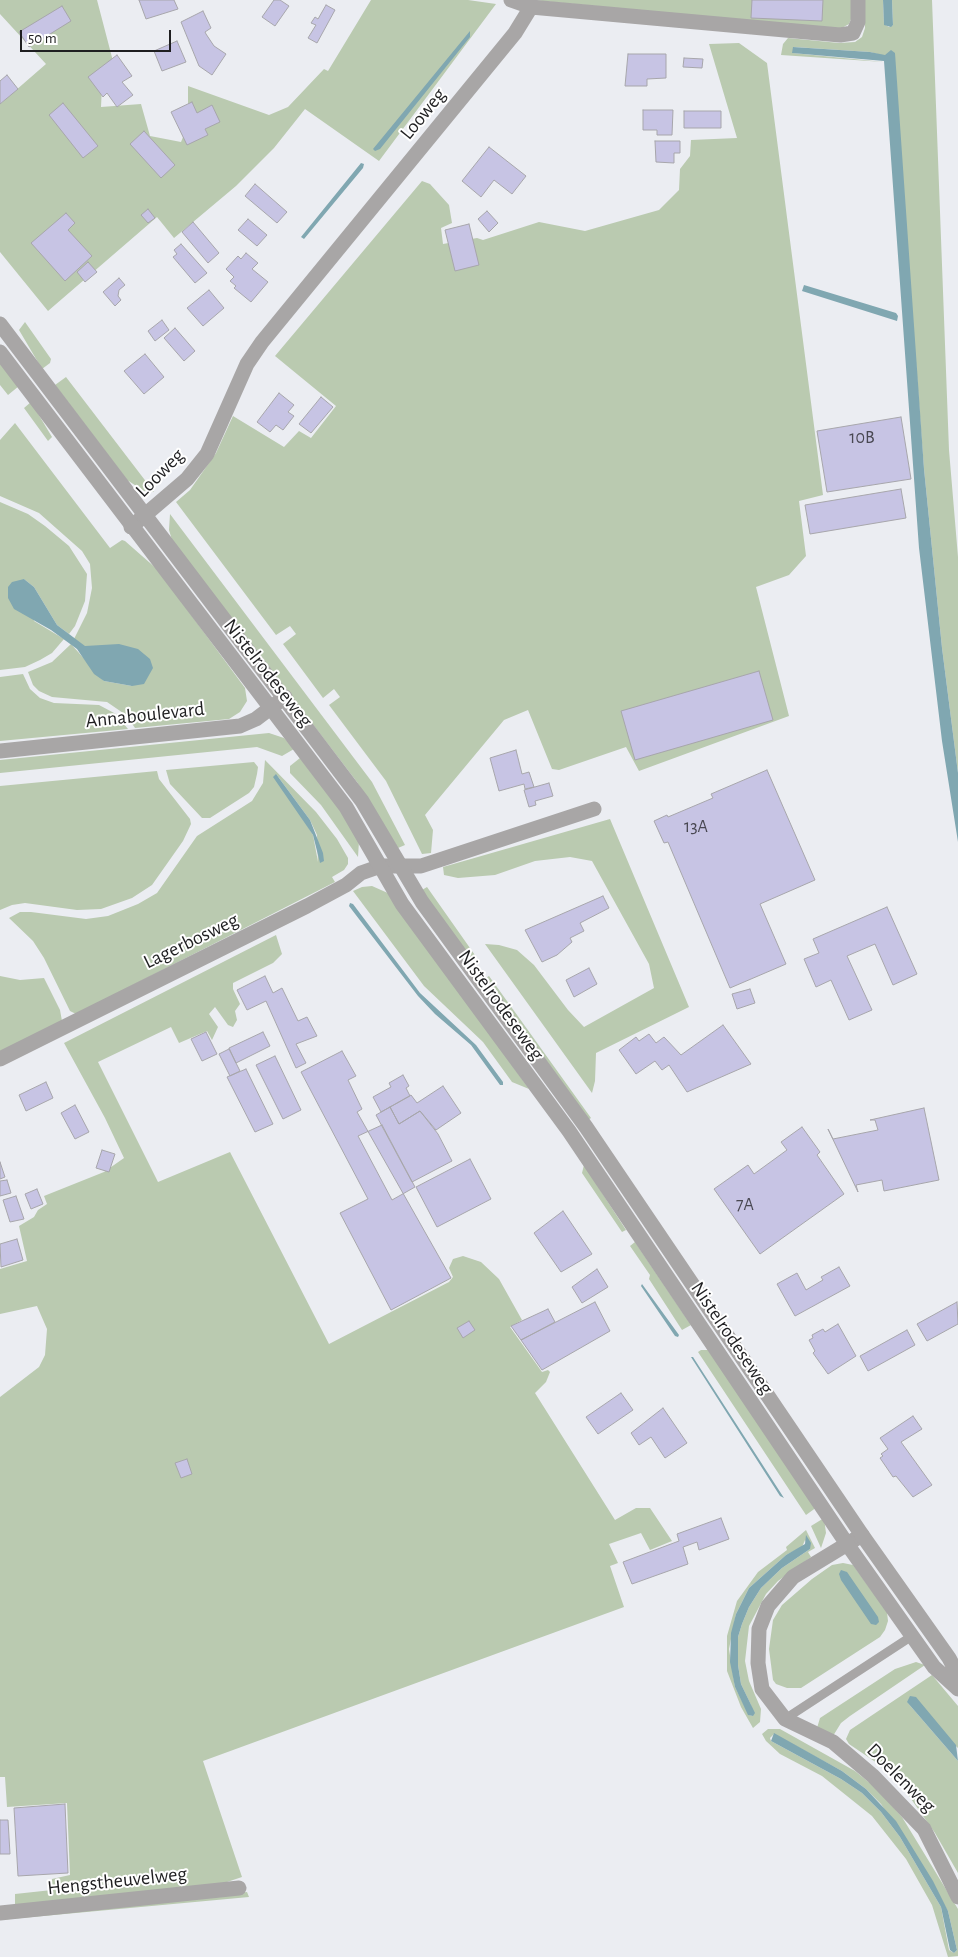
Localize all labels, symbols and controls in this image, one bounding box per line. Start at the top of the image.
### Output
scale bar [22,20,174,52]
text: 50 m [28,31,57,46]
street label: Looweg [395,83,451,145]
house number: 10B [849,427,875,449]
street label: Looweg [131,444,189,502]
street label: Nistelrodeseweg [218,614,318,732]
street label: Annaboulevard [84,697,206,733]
house number: 13A [684,816,708,838]
street label: Lagerbosweg [140,908,242,974]
street label: Nistelrodeseweg [453,945,549,1065]
house number: 7A [736,1194,754,1216]
street label: Nistelrodeseweg [686,1277,778,1399]
street label: Doelenweg [861,1738,941,1818]
street label: Hengstheuvelweg [46,1862,188,1900]

